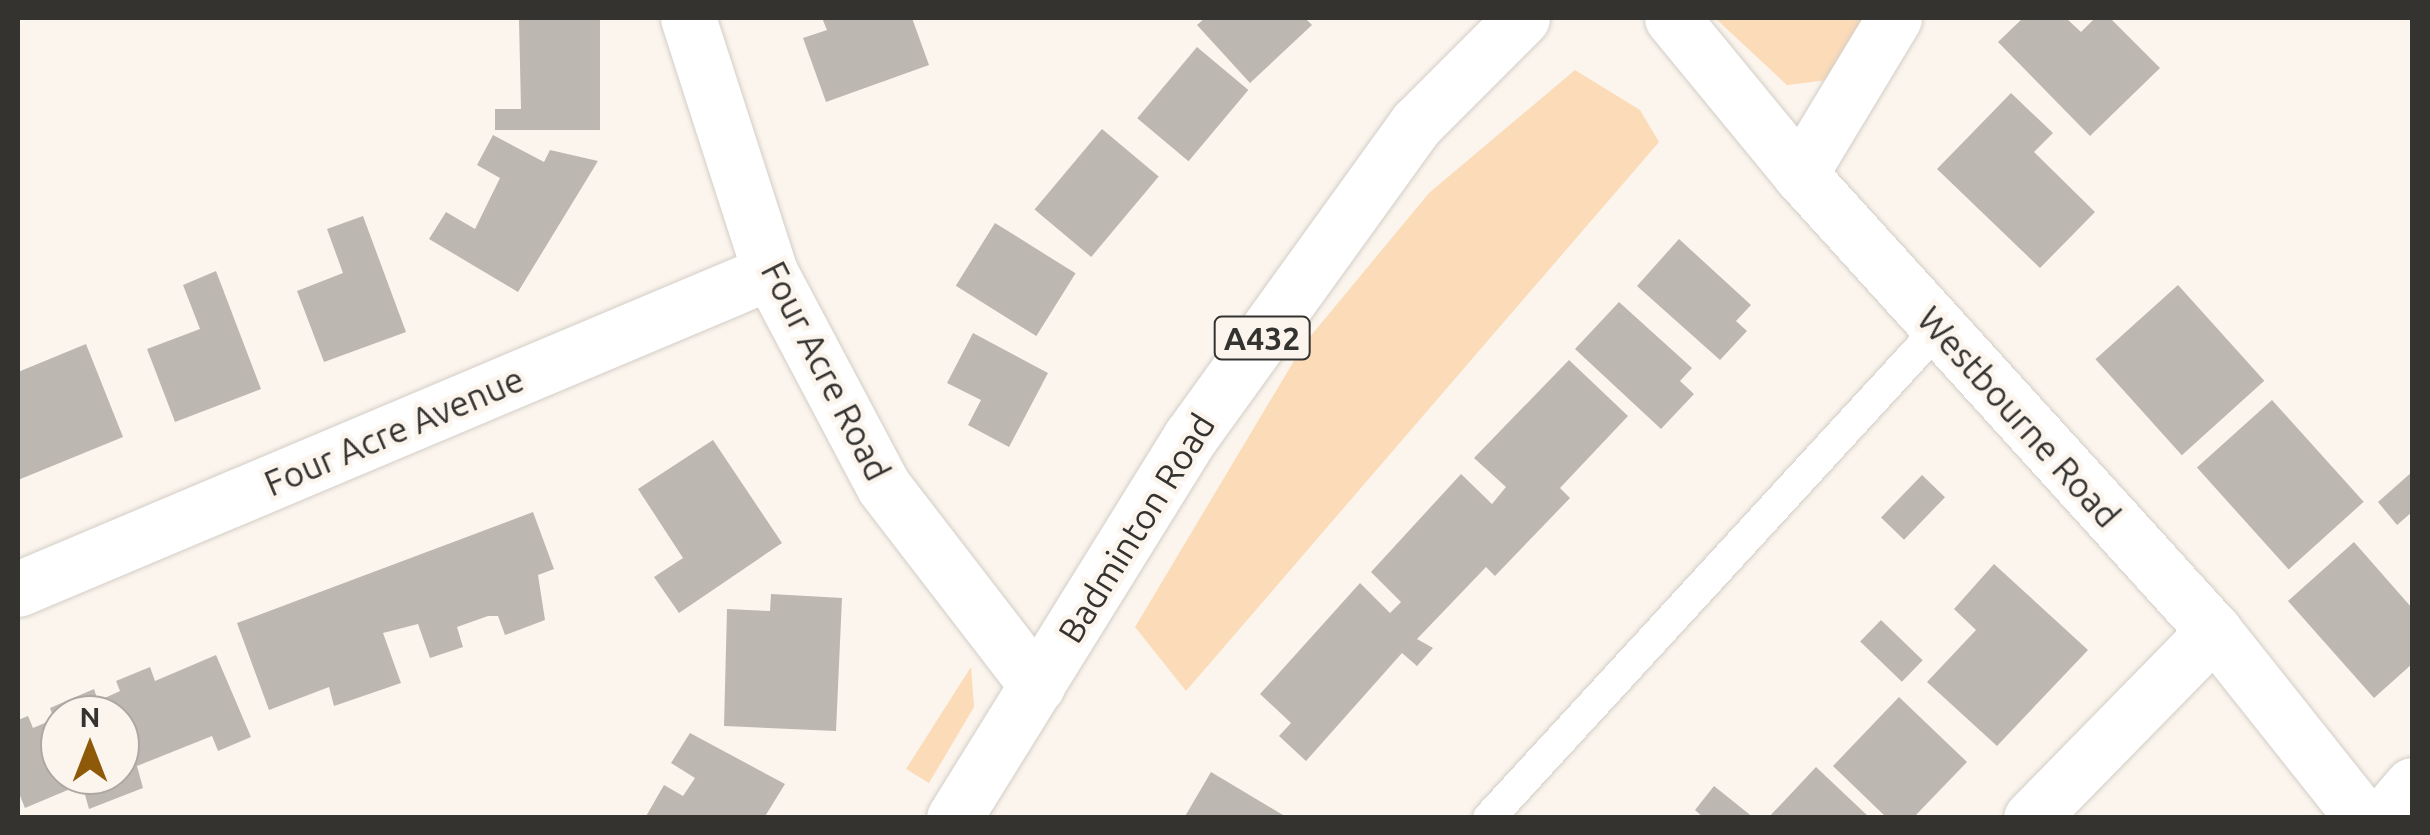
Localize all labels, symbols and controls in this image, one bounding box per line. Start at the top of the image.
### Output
street label: Four Acre Road [753,254,899,488]
street label: Westbourne Road [1909,298,2129,536]
road number: A432 [1212,311,1312,365]
street label: Four Acre Avenue [258,357,530,505]
street label: Badminton Road [1049,406,1223,650]
north arrow [40,695,140,795]
text: N [80,701,100,732]

